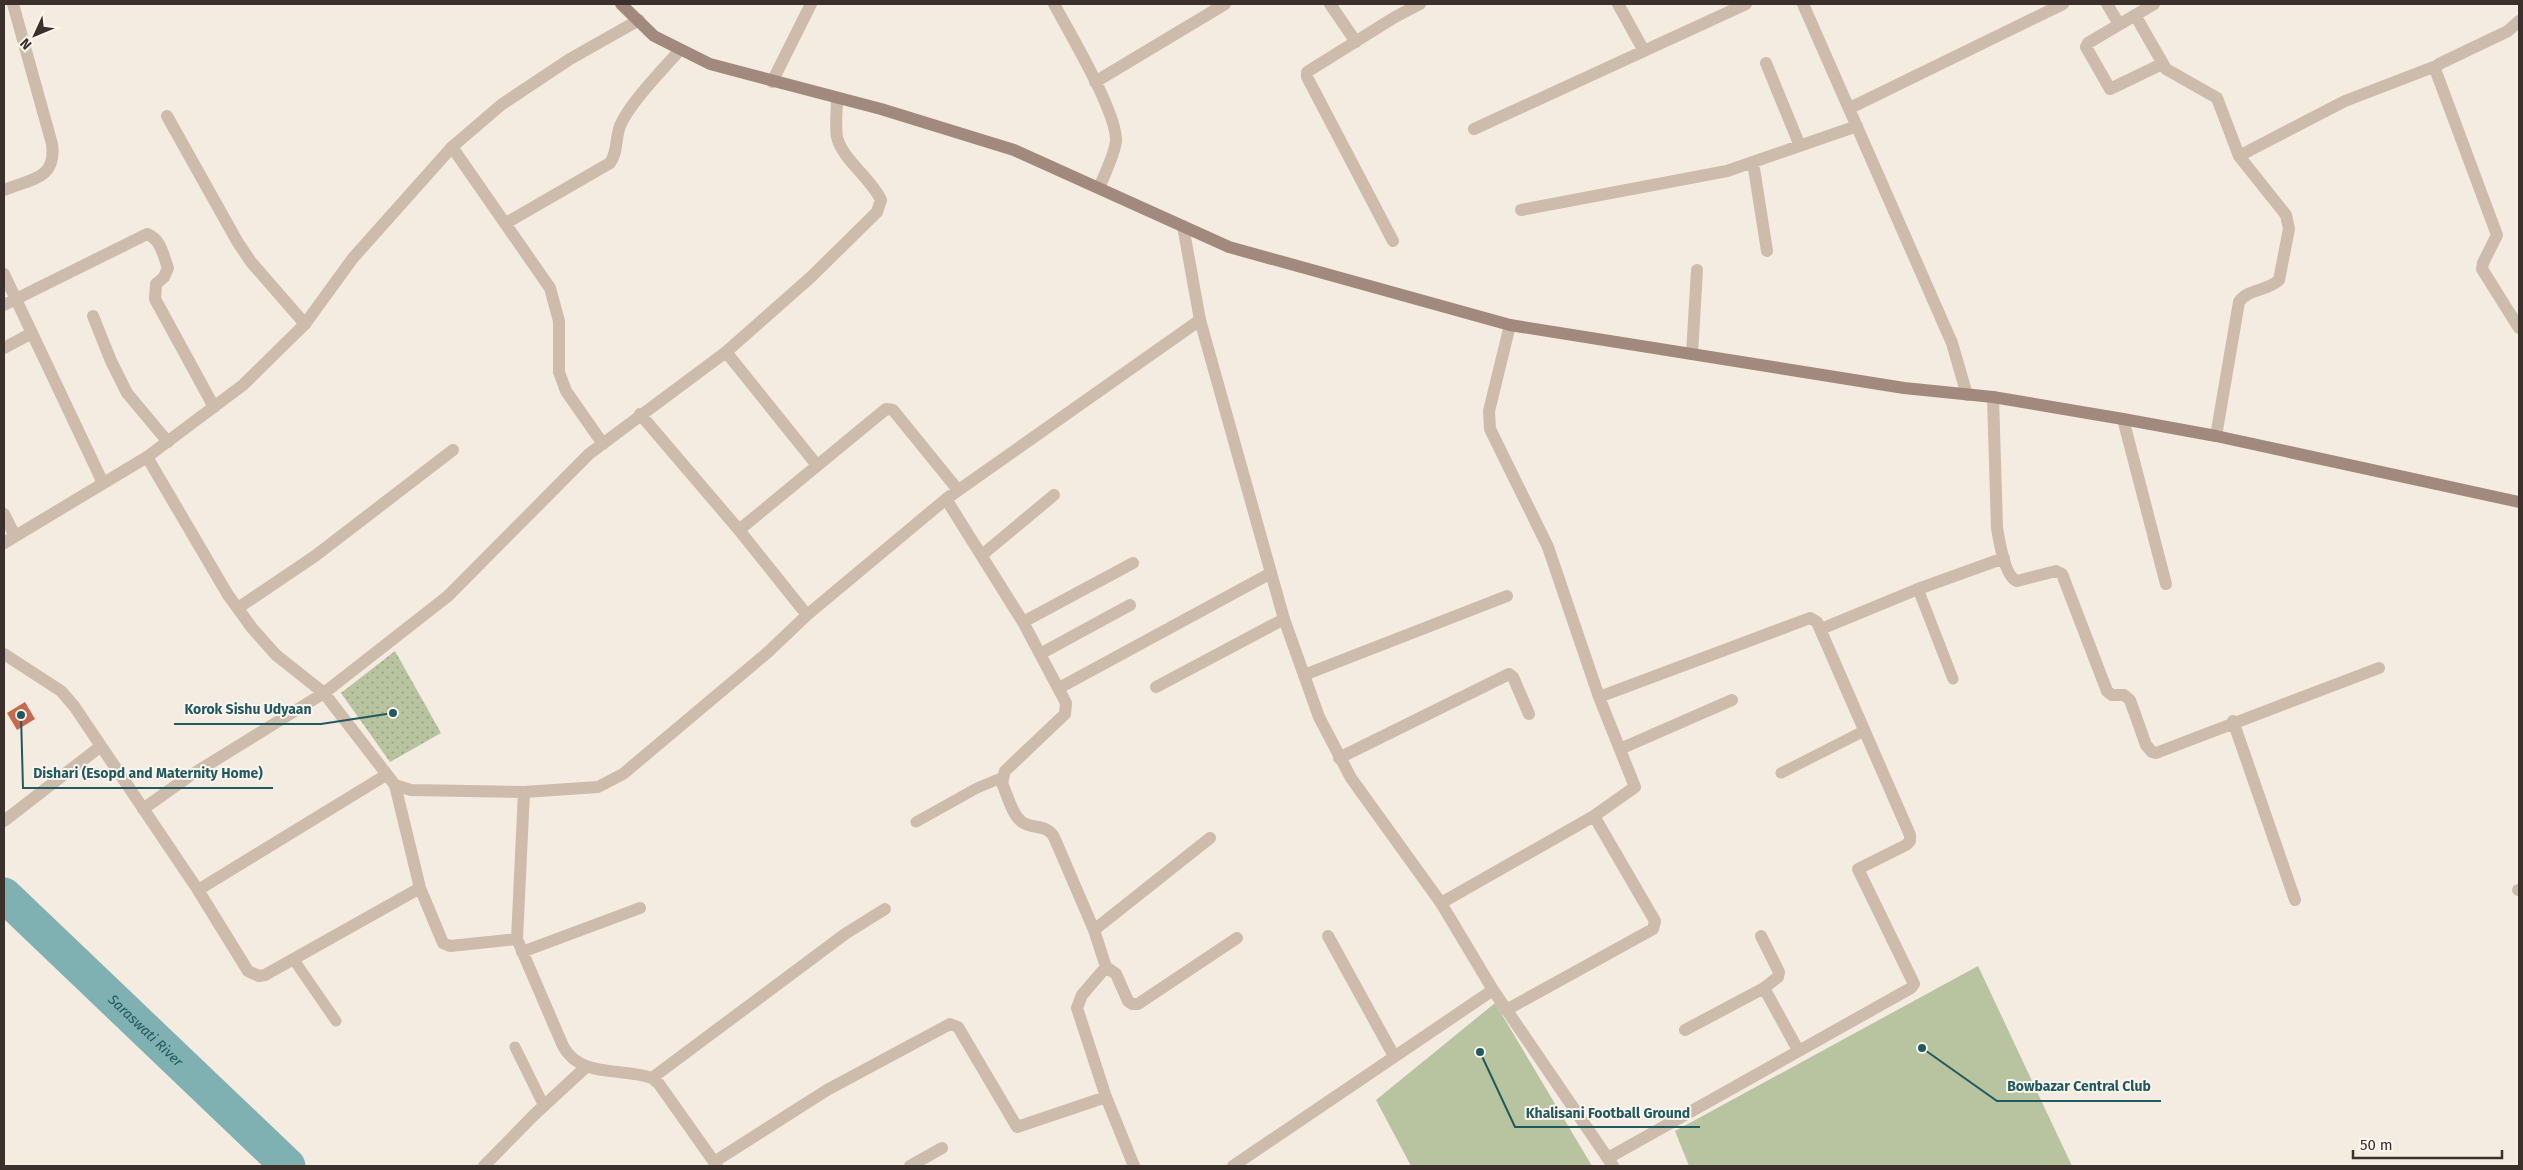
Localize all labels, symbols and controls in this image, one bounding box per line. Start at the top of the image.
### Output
north arrow [10,10,60,60]
text: N [17,34,35,53]
callout: Korok Sishu Udyaan [174,695,321,724]
text: Korok Sishu Udyaan [184,701,312,718]
callout: Dishari (Esopd and Maternity Home) [23,759,273,788]
text: Dishari (Esopd and Maternity Home) [33,765,263,782]
water label: Saraswati River [104,990,187,1070]
callout: Bowbazar Central Club [1997,1072,2161,1101]
text: Bowbazar Central Club [2007,1078,2151,1095]
callout: Khalisani Football Ground [1515,1098,1700,1127]
text: Khalisani Football Ground [1526,1105,1690,1122]
scale bar [2353,1128,2502,1160]
text: 50 m [2360,1136,2393,1154]

